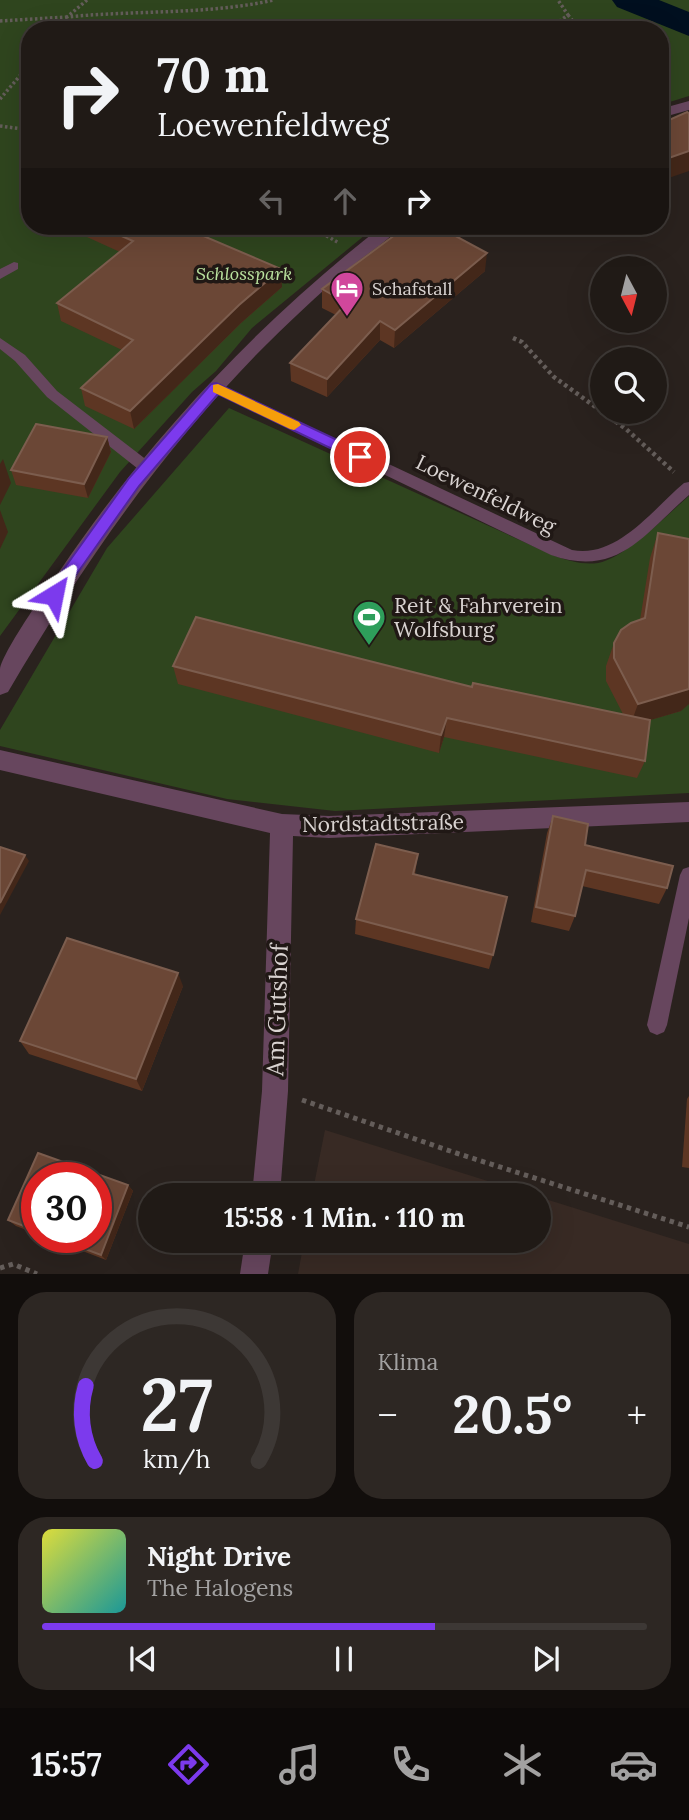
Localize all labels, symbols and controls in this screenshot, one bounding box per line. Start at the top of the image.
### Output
text: 70 m [157,43,269,105]
icon: right [42,49,133,140]
text: Loewenfeldweg [157,104,389,145]
icon: left [253,182,291,220]
icon: ahead [326,182,364,220]
icon: right [399,182,437,220]
north arrow [590,256,667,332]
map controls [590,256,667,424]
park label: Schlosspark [196,262,292,285]
hotel icon: Schafstall [328,269,366,318]
place label: Schafstall [372,277,452,300]
button: search [590,347,667,424]
pin [330,427,390,487]
icon: arrive [341,438,379,476]
street label: Loewenfeldweg [412,448,561,540]
position arrow [17,558,91,632]
place label: Reit & Fahrverein Wolfsburg [394,592,563,643]
sports icon: Reit & Fahrverein Wolfsburg [350,598,388,647]
street label: Nordstadtstraße [302,808,464,838]
street label: Am Gutshof [259,942,295,1078]
speed limit sign: 30 [21,1162,112,1253]
text: 15:58 · 1 Min. · 110 m [224,1201,465,1234]
text: Klima [378,1347,438,1376]
text: 27 [140,1359,213,1452]
text: 20.5° [452,1381,572,1447]
text: − [378,1391,398,1439]
text: + [627,1391,647,1439]
text: km/h [143,1443,211,1475]
text: Night Drive [147,1540,291,1573]
text: The Halogens [147,1573,293,1602]
icon: previous [124,1640,162,1678]
icon: pause [325,1640,363,1678]
icon: next [527,1640,565,1678]
icon: directions [164,1740,213,1789]
icon: music [275,1740,324,1789]
icon: phone [386,1740,435,1789]
icon: climate [498,1740,547,1789]
icon: car [609,1740,658,1789]
text: 15:57 [31,1744,102,1785]

